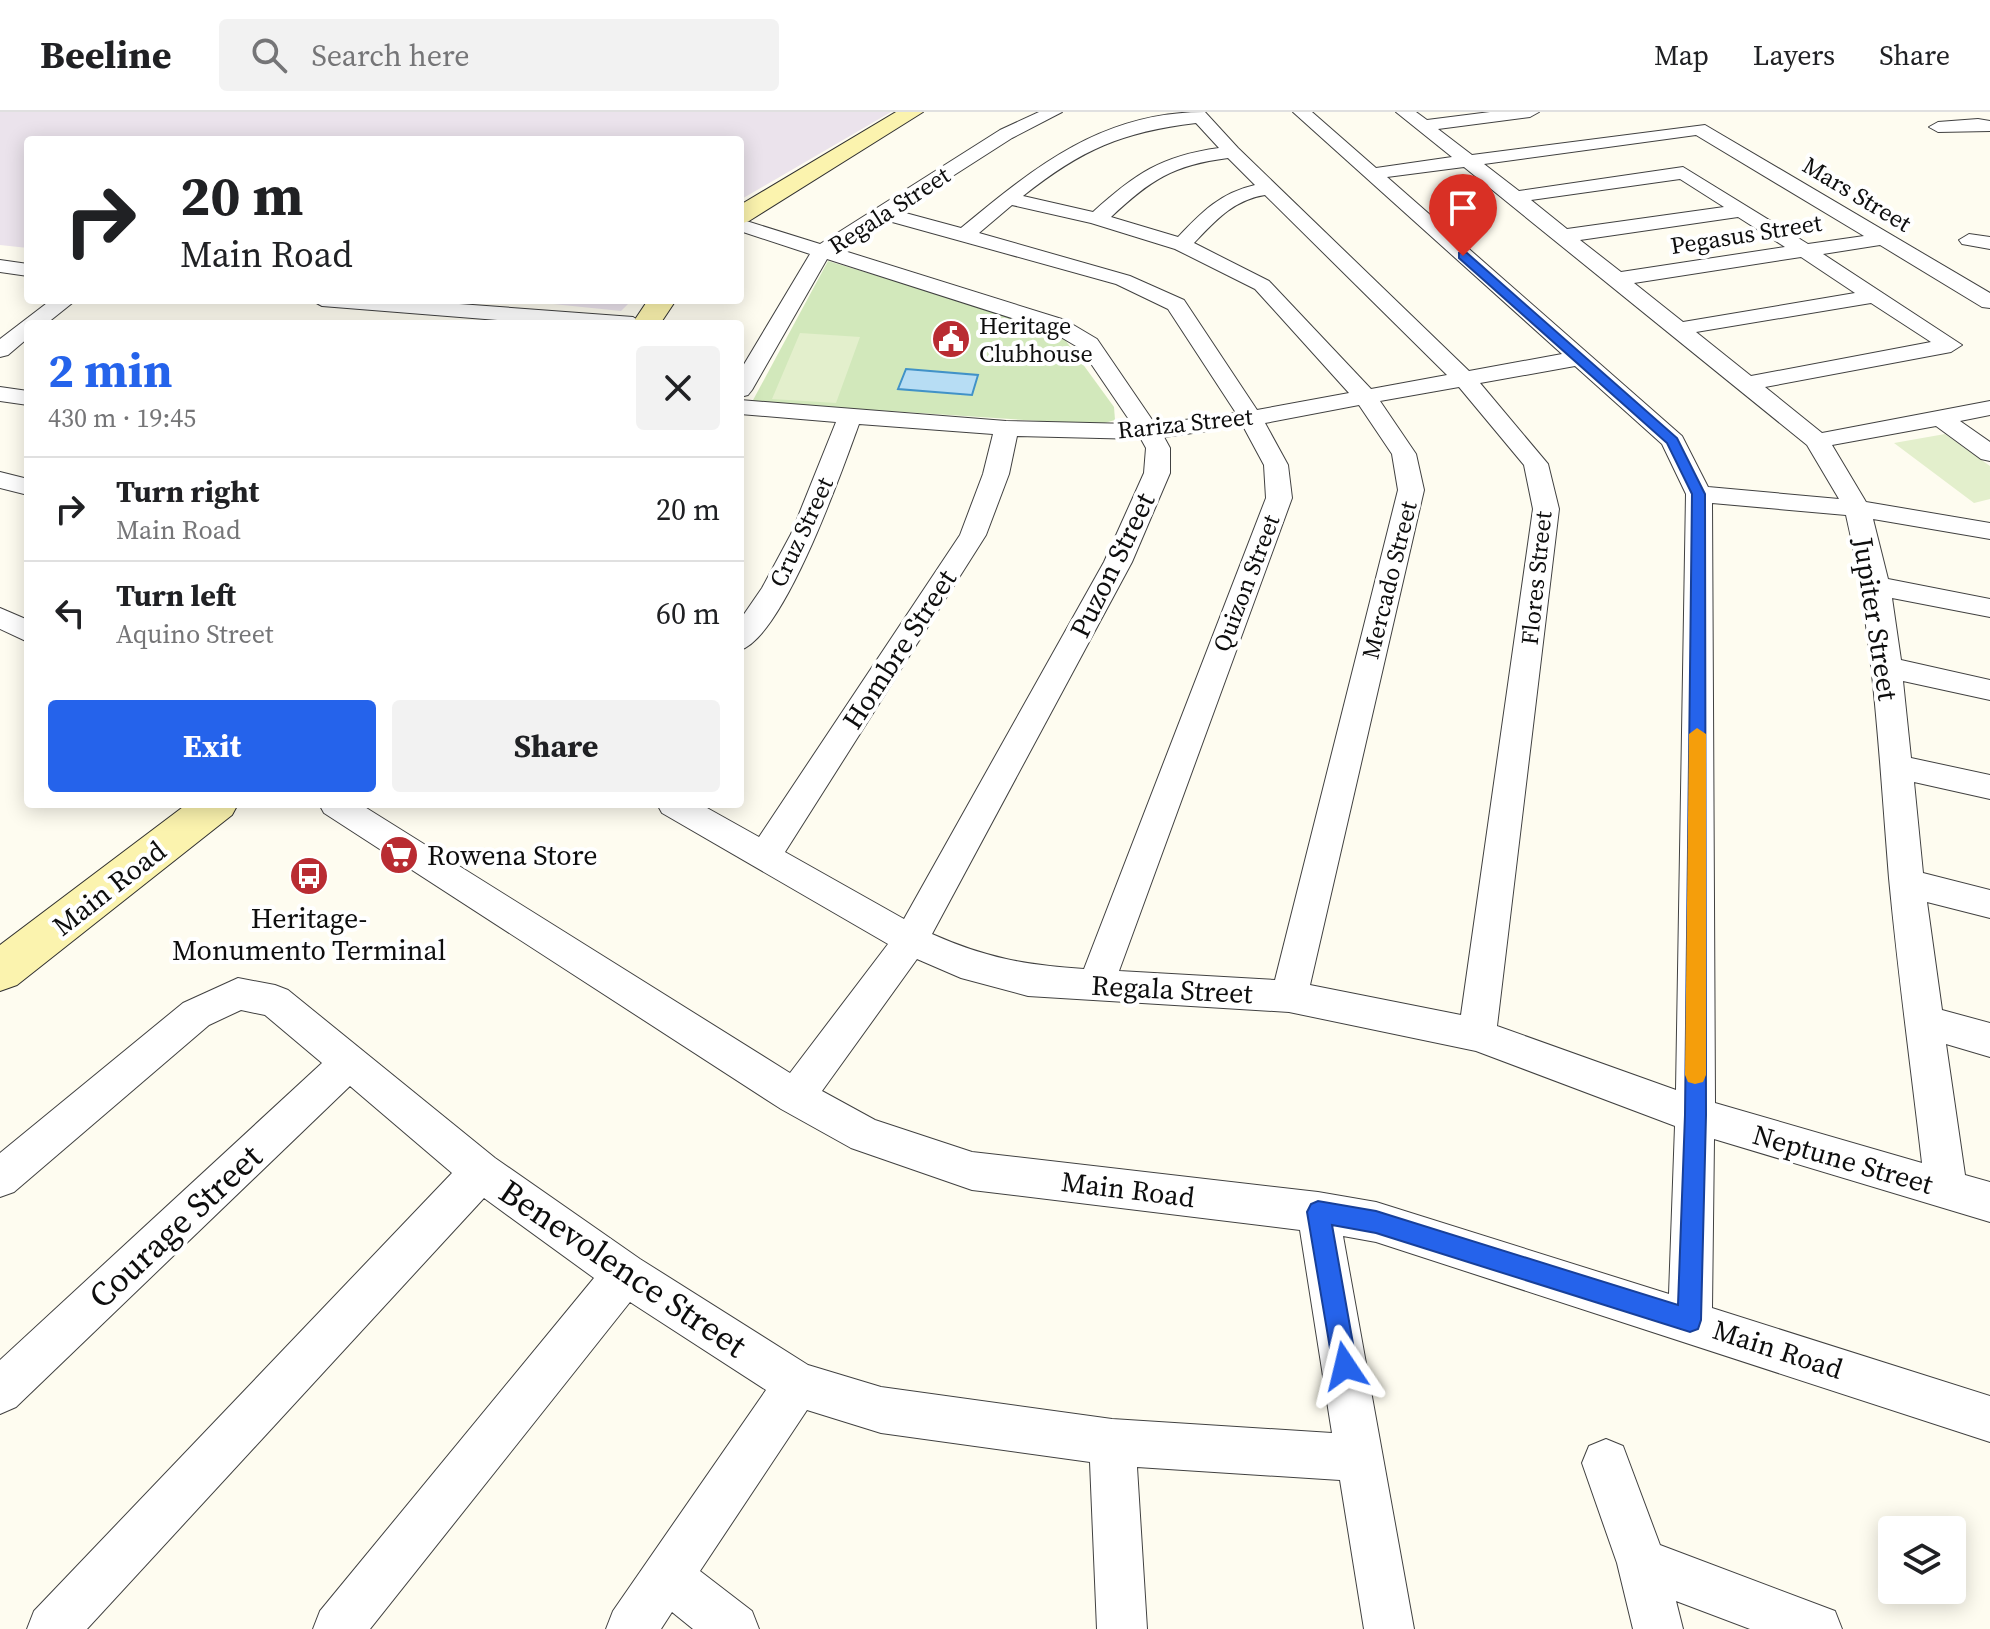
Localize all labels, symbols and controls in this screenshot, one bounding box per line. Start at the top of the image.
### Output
search box [219,19,779,91]
text: Beeline [40,29,171,81]
icon: search [247,33,291,77]
text: Search here [311,35,470,76]
text: Map [1654,36,1709,74]
text: Layers [1753,36,1835,74]
text: Share [1879,36,1950,74]
street label: Mars Street [1797,149,1918,239]
text: 20 m [180,157,303,234]
street label: Regala Street [822,158,956,262]
icon: right [48,168,152,272]
pin [1429,174,1497,256]
icon: arrive [1441,186,1485,230]
street label: Pegasus Street [1668,206,1824,262]
text: Main Road [180,230,353,279]
place label: Heritage Clubhouse [979,309,1093,370]
public building icon: Heritage Clubhouse [930,318,972,360]
text: 2 min [48,337,173,403]
button: close [636,346,720,430]
street label: Rariza Street [1116,399,1254,447]
text: 430 m · 19:45 [48,400,196,436]
text: Turn right [116,471,259,512]
street label: Cruz Street [761,471,841,592]
street label: Puzon Street [1061,485,1164,644]
icon: right [48,487,92,531]
text: 20 m [656,489,720,530]
street label: Mercado Street [1353,497,1425,662]
street label: Quizon Street [1205,509,1287,656]
street label: Flores Street [1513,509,1559,647]
text: Main Road [116,512,241,548]
street label: Jupiter Street [1844,534,1908,704]
street label: Hombre Street [833,561,965,736]
text: Turn left [116,575,236,616]
icon: left [48,591,92,635]
text: 60 m [656,593,720,634]
text: Aquino Street [116,616,273,652]
button: Exit [48,700,376,792]
button: Share [392,700,720,792]
street label: Main Road [44,832,174,944]
supermarket icon: Rowena Store [378,834,420,876]
place label: Rowena Store [427,836,598,874]
bus stop icon: Heritage- Monumento Terminal [288,855,330,897]
place label: Heritage- Monumento Terminal [172,899,446,969]
street label: Regala Street [1090,966,1255,1012]
street label: Neptune Street [1748,1115,1938,1203]
street label: Courage Street [78,1134,272,1318]
street label: Main Road [1059,1162,1197,1216]
street label: Benevolence Street [490,1168,756,1368]
street label: Main Road [1708,1310,1848,1388]
position arrow [1303,1324,1387,1408]
map controls [1878,1516,1966,1604]
button: layers [1878,1516,1966,1604]

